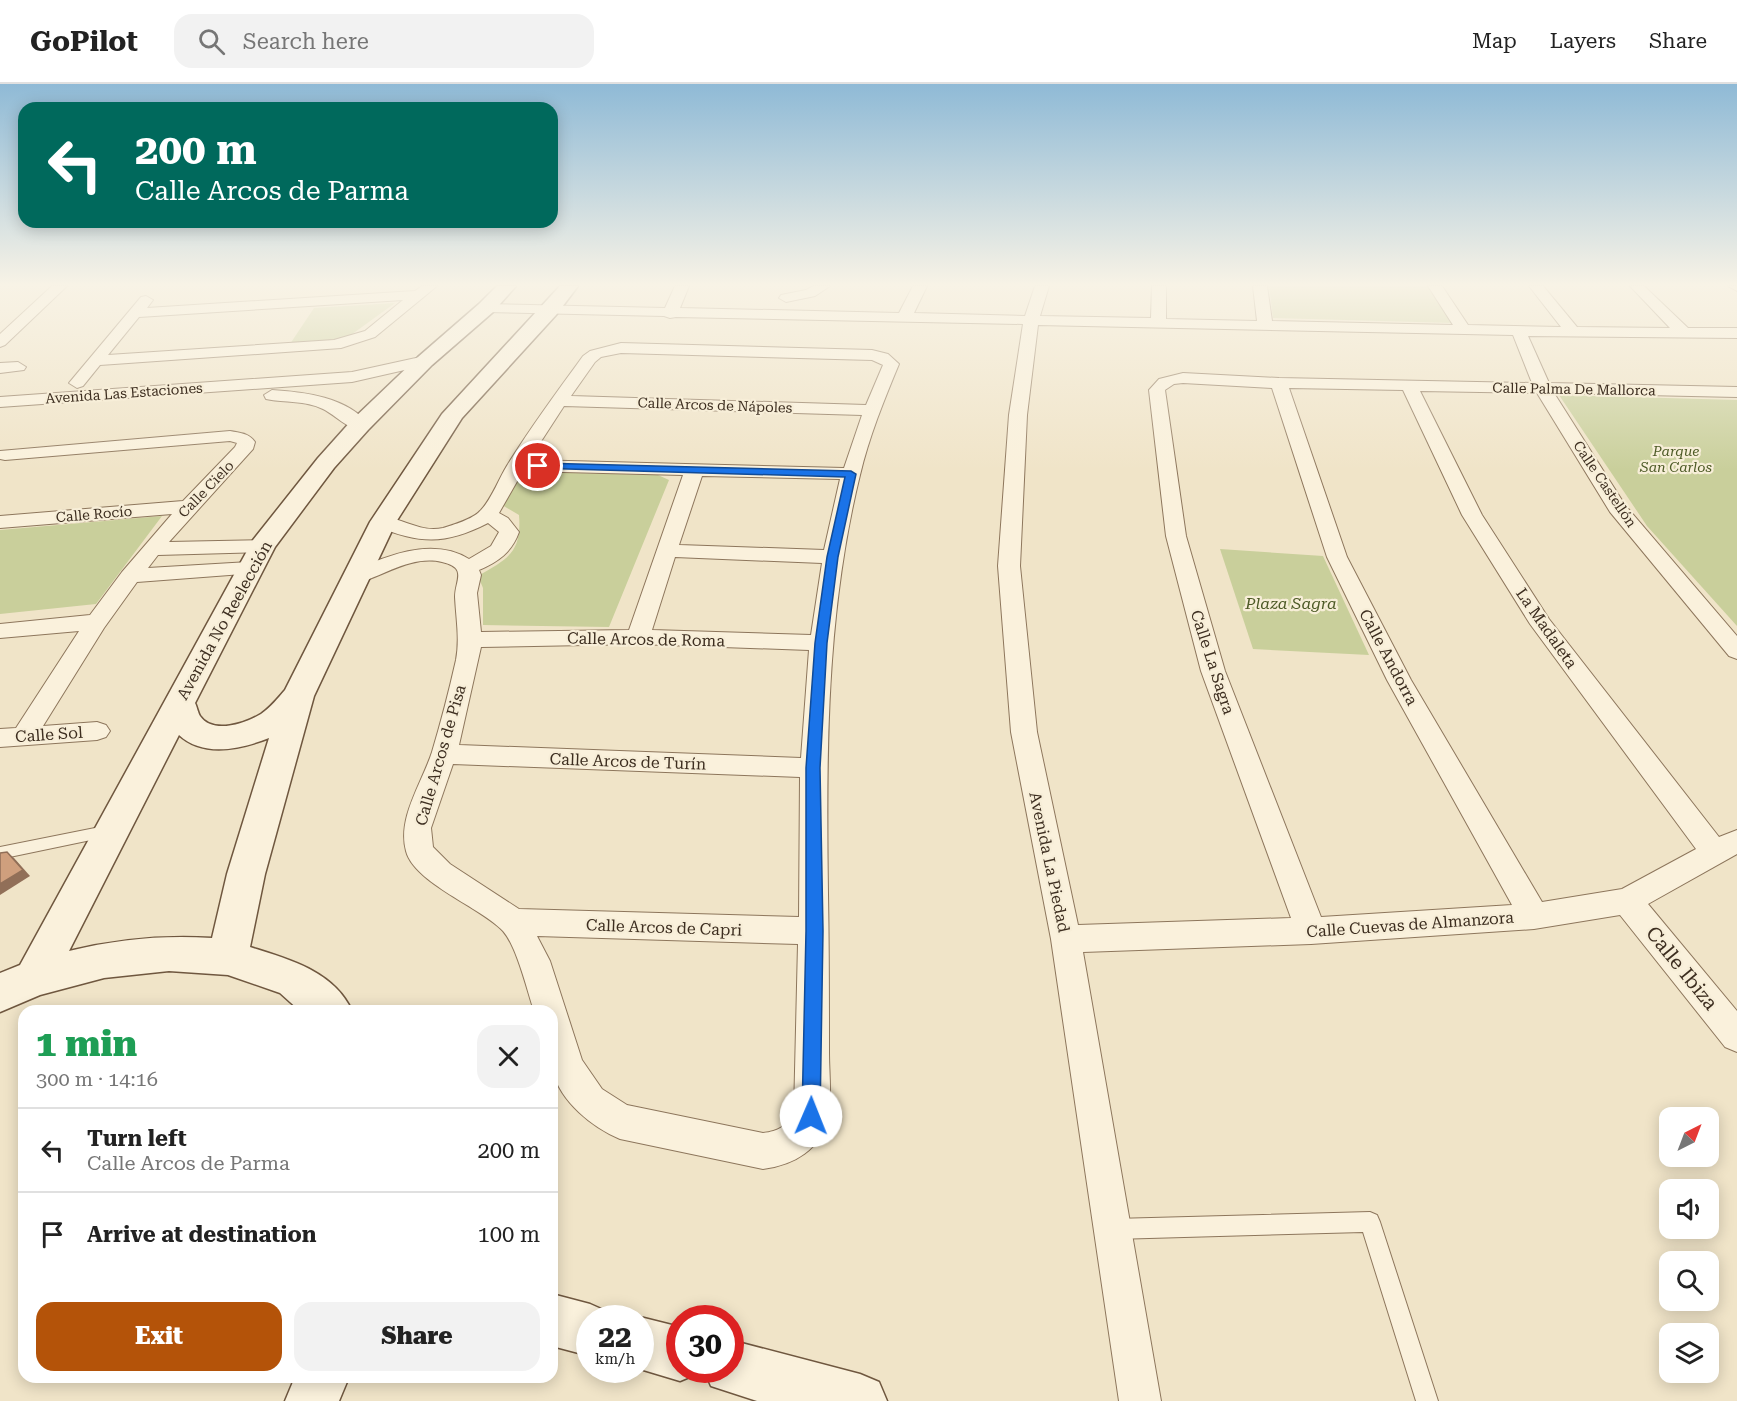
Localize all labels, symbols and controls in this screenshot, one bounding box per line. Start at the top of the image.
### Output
search box [174,14,594,68]
text: GoPilot [30,25,138,58]
icon: search [195,25,228,58]
text: Search here [243,29,369,54]
text: Map [1472,29,1517,53]
text: Layers [1550,29,1616,53]
text: Share [1649,29,1707,53]
text: 200 m [135,125,257,174]
icon: left [36,126,114,204]
text: Calle Arcos de Parma [135,175,409,207]
street label: Avenida Las Estaciones [45,379,204,406]
street label: Calle Palma De Mallorca [1492,380,1656,398]
street label: Calle Arcos de Nápoles [637,394,793,416]
street label: Calle Castellón [1570,438,1640,530]
pin [512,440,563,491]
park label: Parque San Carlos [1639,443,1712,475]
icon: arrive [521,449,554,482]
street label: Calle Cielo [175,457,237,521]
street label: Calle Rocío [55,503,133,525]
street label: Avenida No Reelección [173,538,276,703]
street label: La Madaleta [1512,584,1581,672]
park label: Plaza Sagra [1244,594,1337,613]
street label: Calle Andorra [1355,606,1422,709]
street label: Calle La Sagra [1187,608,1238,717]
street label: Calle Arcos de Roma [567,629,725,650]
street label: Calle Arcos de Pisa [411,682,470,828]
street label: Calle Sol [15,723,84,746]
street label: Calle Arcos de Turín [549,749,707,774]
street label: Avenida La Piedad [1025,790,1074,934]
street label: Calle Cuevas de Almanzora [1306,908,1515,941]
street label: Calle Arcos de Capri [586,915,742,940]
street label: Calle Ibiza [1641,921,1723,1015]
text: 1 min [36,1023,137,1065]
button: close [477,1025,540,1088]
text: 300 m · 14:16 [36,1067,158,1091]
position arrow [779,1084,843,1148]
north arrow [1659,1107,1719,1167]
map controls [1659,1107,1719,1383]
text: Turn left [87,1126,187,1151]
icon: left [36,1134,69,1167]
text: 200 m [477,1138,540,1163]
text: Calle Arcos de Parma [87,1151,290,1175]
button: sound [1659,1179,1719,1239]
icon: arrive [36,1218,69,1251]
text: Arrive at destination [87,1222,316,1247]
text: 100 m [477,1222,540,1247]
button: search [1659,1251,1719,1311]
button: Exit [36,1302,282,1371]
button: Share [294,1302,540,1371]
speed limit sign: 30 [666,1305,744,1383]
text: 22 [598,1319,632,1354]
button: layers [1659,1323,1719,1383]
text: km/h [595,1350,635,1368]

